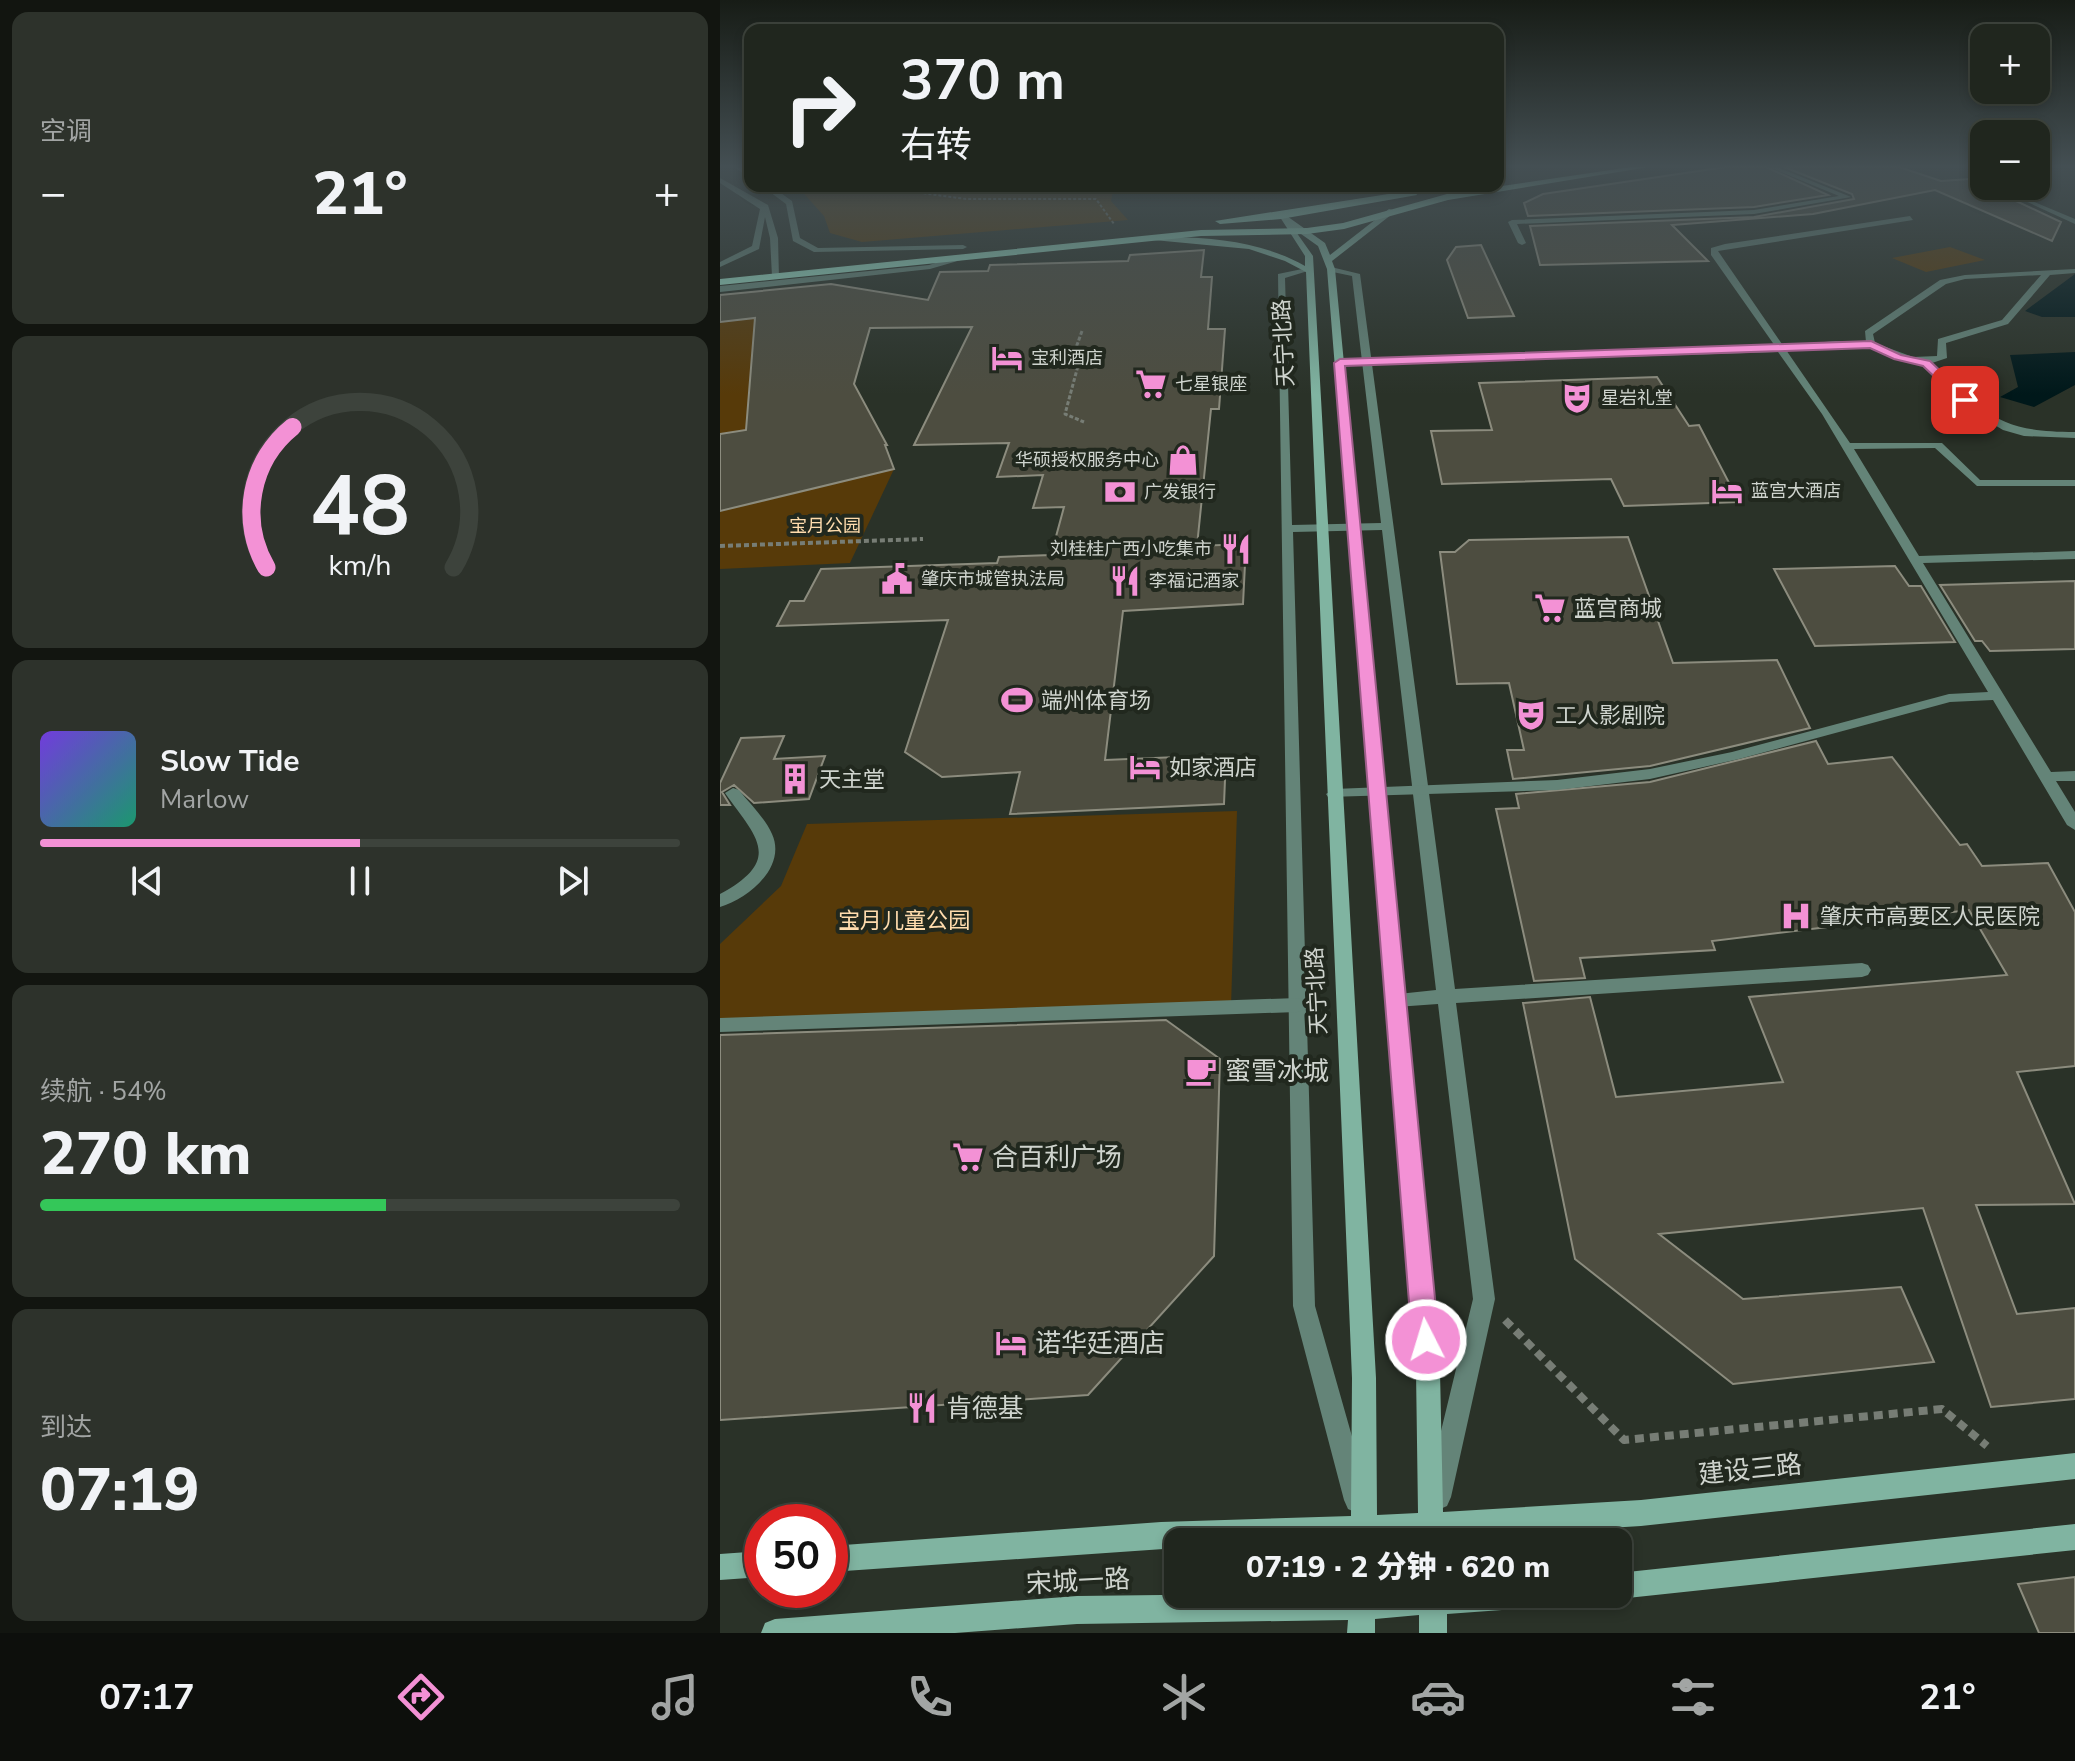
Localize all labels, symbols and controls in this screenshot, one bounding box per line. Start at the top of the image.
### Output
map controls [1970,24,2050,200]
button: + [1970,24,2050,104]
text: 370 m [900,42,1065,119]
icon: right [768,56,872,160]
text: 空调 [40,114,92,149]
button: − [1970,120,2050,200]
text: 右转 [900,121,972,170]
text: 21° [312,153,408,235]
text: − [40,164,66,224]
text: + [654,164,680,224]
street label: 天宁北路 [1267,298,1301,388]
hotel icon: 宝利酒店 [990,341,1024,375]
place label: 宝利酒店 [1031,346,1103,370]
pin [1931,366,1999,434]
supermarket icon: 七星银座 [1134,367,1168,401]
place label: 七星银座 [1175,372,1247,396]
icon: arrive [1943,378,1987,422]
theatre icon: 星岩礼堂 [1560,381,1594,415]
place label: 星岩礼堂 [1601,386,1673,410]
shop icon: 华硕授权服务中心 [1166,443,1200,477]
place label: 华硕授权服务中心 [1015,448,1159,472]
text: 48 [310,450,410,563]
hotel icon: 蓝宫大酒店 [1710,474,1744,508]
bank icon: 广发银行 [1103,475,1137,509]
place label: 蓝宫大酒店 [1751,479,1841,503]
place label: 广发银行 [1144,480,1216,504]
park label: 宝月公园 [789,514,861,538]
restaurant icon: 刘桂桂广西小吃集市 [1219,532,1253,566]
place label: 刘桂桂广西小吃集市 [1050,537,1212,561]
text: km/h [329,546,391,585]
public building icon: 肇庆市城管执法局 [880,562,914,596]
restaurant icon: 李福记酒家 [1108,564,1142,598]
place label: 肇庆市城管执法局 [921,567,1065,591]
place label: 李福记酒家 [1149,569,1239,593]
supermarket icon: 蓝宫商城 [1533,591,1567,625]
place label: 蓝宫商城 [1574,594,1662,624]
sports icon: 端州体育场 [1000,683,1034,717]
place label: 端州体育场 [1041,686,1151,716]
theatre icon: 工人影剧院 [1514,698,1548,732]
place label: 工人影剧院 [1555,701,1665,731]
text: Slow Tide [160,741,300,782]
hotel icon: 如家酒店 [1128,750,1162,784]
place label: 如家酒店 [1169,753,1257,783]
building icon: 天主堂 [778,762,812,796]
place label: 天主堂 [819,765,885,795]
text: Marlow [160,782,249,817]
icon: previous [125,859,169,903]
icon: pause [338,859,382,903]
icon: next [551,859,595,903]
hospital icon: 肇庆市高要区人民医院 [1779,899,1813,933]
place label: 肇庆市高要区人民医院 [1820,902,2040,932]
park label: 宝月儿童公园 [838,906,970,936]
street label: 天宁北路 [1300,946,1334,1036]
cafe icon: 蜜雪冰城 [1184,1054,1218,1088]
place label: 蜜雪冰城 [1225,1054,1329,1089]
text: 续航 · 54% [40,1074,167,1109]
text: 270 km [40,1113,252,1195]
supermarket icon: 合百利广场 [951,1140,985,1174]
place label: 合百利广场 [992,1140,1122,1175]
position arrow [1384,1298,1468,1382]
hotel icon: 诺华廷酒店 [994,1326,1028,1360]
place label: 诺华廷酒店 [1035,1326,1165,1361]
restaurant icon: 肯德基 [905,1391,939,1425]
place label: 肯德基 [946,1391,1024,1426]
text: 到达 [40,1410,92,1445]
street label: 建设三路 [1697,1447,1804,1492]
text: 07:19 [40,1449,200,1531]
speed limit sign: 50 [744,1504,848,1608]
text: 07:19 · 2 分钟 · 620 m [1246,1547,1550,1588]
street label: 宋城一路 [1025,1561,1131,1602]
icon: directions [393,1669,449,1725]
icon: music [647,1669,703,1725]
icon: phone [902,1669,958,1725]
icon: climate [1156,1669,1212,1725]
icon: car [1410,1669,1466,1725]
icon: filters [1665,1669,1721,1725]
text: 07:17 [99,1673,195,1722]
text: 21° [1919,1673,1976,1722]

